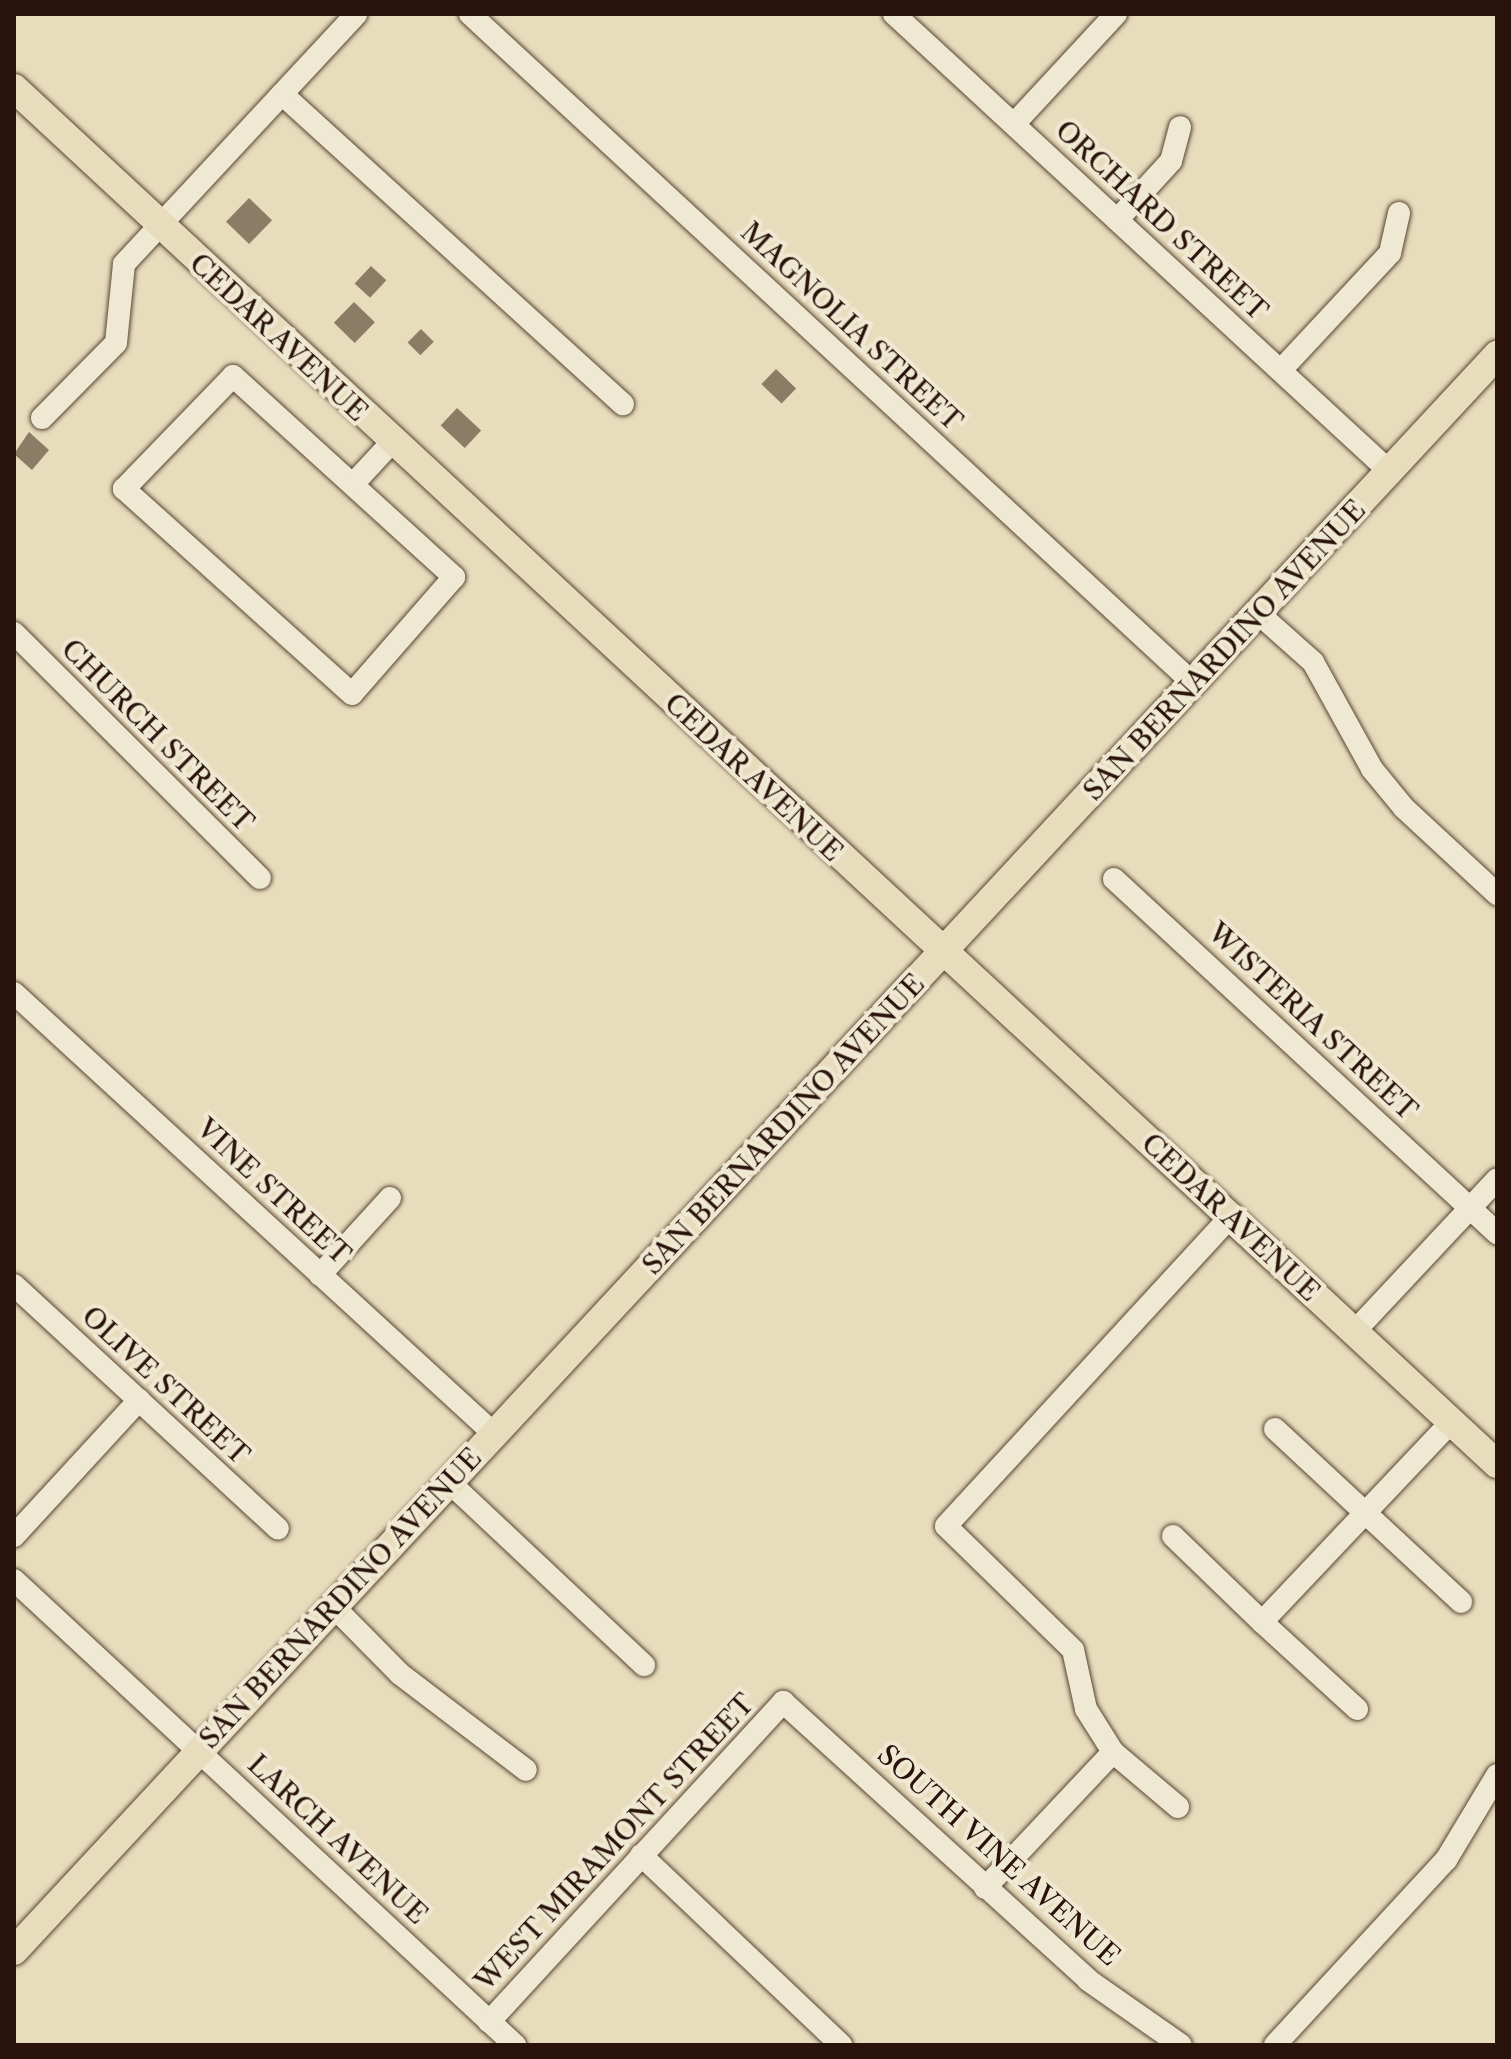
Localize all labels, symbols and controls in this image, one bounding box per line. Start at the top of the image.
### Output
street label: ORCHARD STREET [1049,113,1275,327]
street label: MAGNOLIA STREET [734,214,970,438]
street label: CEDAR AVENUE [182,245,376,429]
street label: SAN BERNARDINO AVENUE [1075,492,1373,808]
street label: CHURCH STREET [55,632,261,838]
street label: CEDAR AVENUE [657,685,851,869]
street label: WISTERIA STREET [1201,915,1425,1127]
street label: SAN BERNARDINO AVENUE [634,966,932,1282]
street label: VINE STREET [190,1111,358,1271]
street label: CEDAR AVENUE [1134,1125,1328,1309]
street label: OLIVE STREET [75,1299,257,1471]
street label: SAN BERNARDINO AVENUE [191,1440,489,1756]
street label: WEST MIRAMONT STREET [467,1686,761,1998]
street label: SOUTH VINE AVENUE [870,1737,1128,1973]
street label: LARCH AVENUE [241,1747,435,1931]

